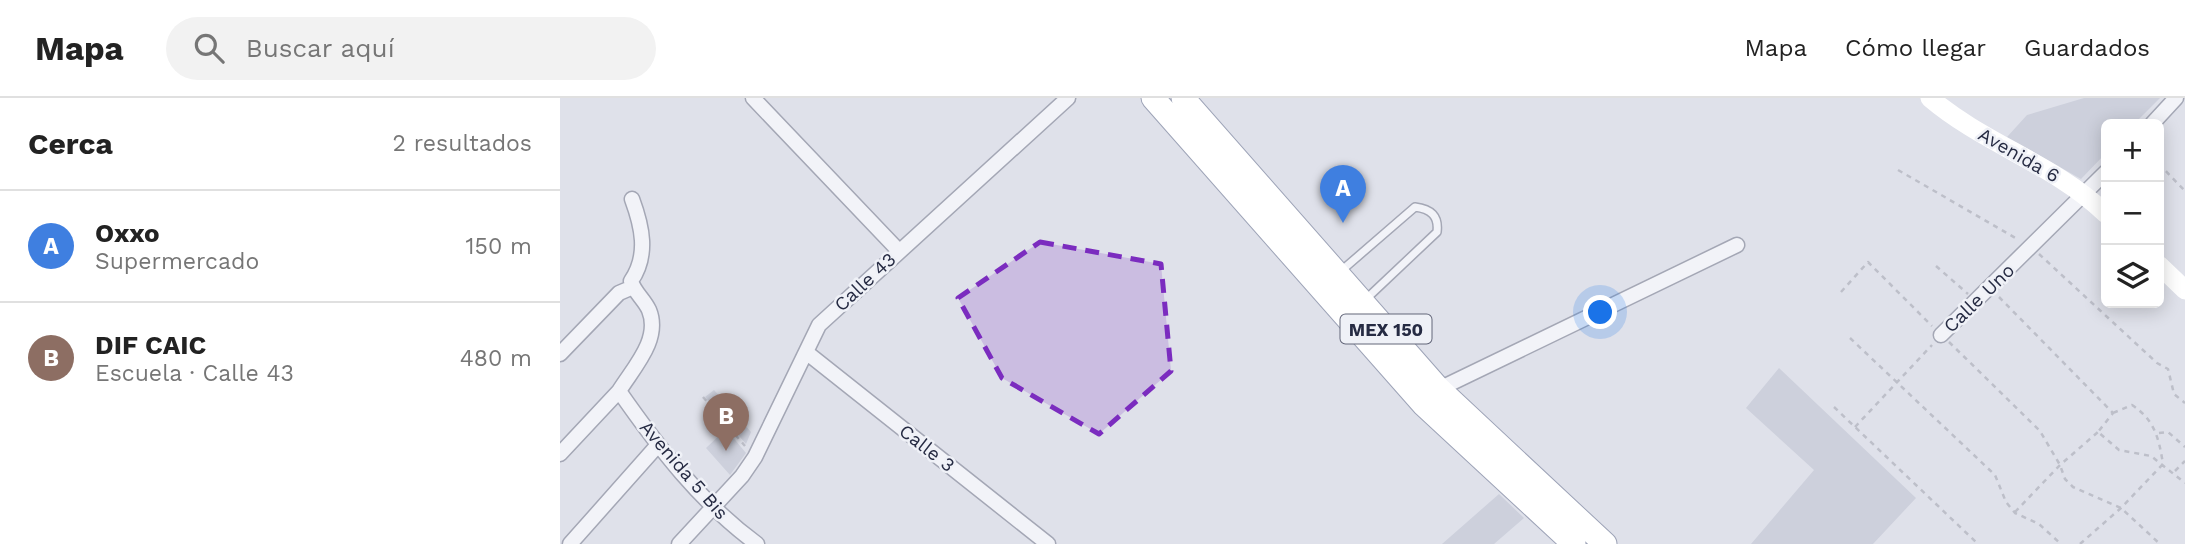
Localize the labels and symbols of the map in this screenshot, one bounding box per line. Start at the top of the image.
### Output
street label: Avenida 6 [1974,123,2064,187]
pin: A [1320,165,1366,223]
street label: Calle 43 [830,248,900,316]
street label: Calle Uno [1939,259,2019,337]
your location [1583,295,1617,329]
road number: MEX 150 [1340,314,1432,344]
pin: B [703,393,749,451]
street label: Avenida 5 Bis [635,416,733,524]
street label: Calle 3 [895,419,959,477]

